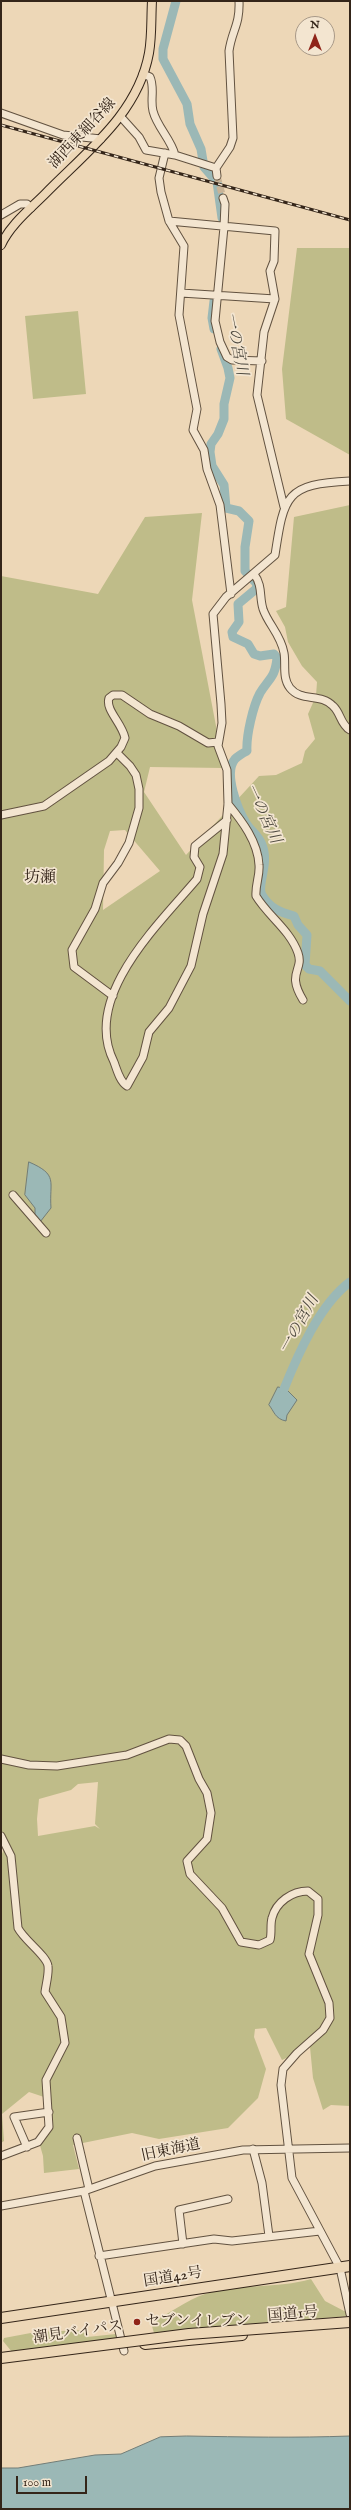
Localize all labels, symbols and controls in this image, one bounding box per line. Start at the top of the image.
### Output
north arrow [295,16,335,56]
text: N [310,18,320,32]
street label: 湖西東細谷線 [46,95,120,173]
water label: 一の宮川 [219,311,251,377]
water label: 一の宮川 [240,781,284,847]
district label: 坊瀬 [24,869,56,889]
water label: 一の宮川 [276,1292,324,1358]
street label: 旧東海道 [140,2136,202,2166]
street label: 国道42号 [142,2264,204,2292]
street label: 国道1号 [267,2304,319,2326]
place label: セブンイレブン [145,2313,250,2331]
marker: セブンイレブン [132,2317,142,2327]
street label: 潮見バイパス [32,2318,124,2348]
scale bar [18,2468,89,2494]
text: 100 m [23,2475,51,2490]

